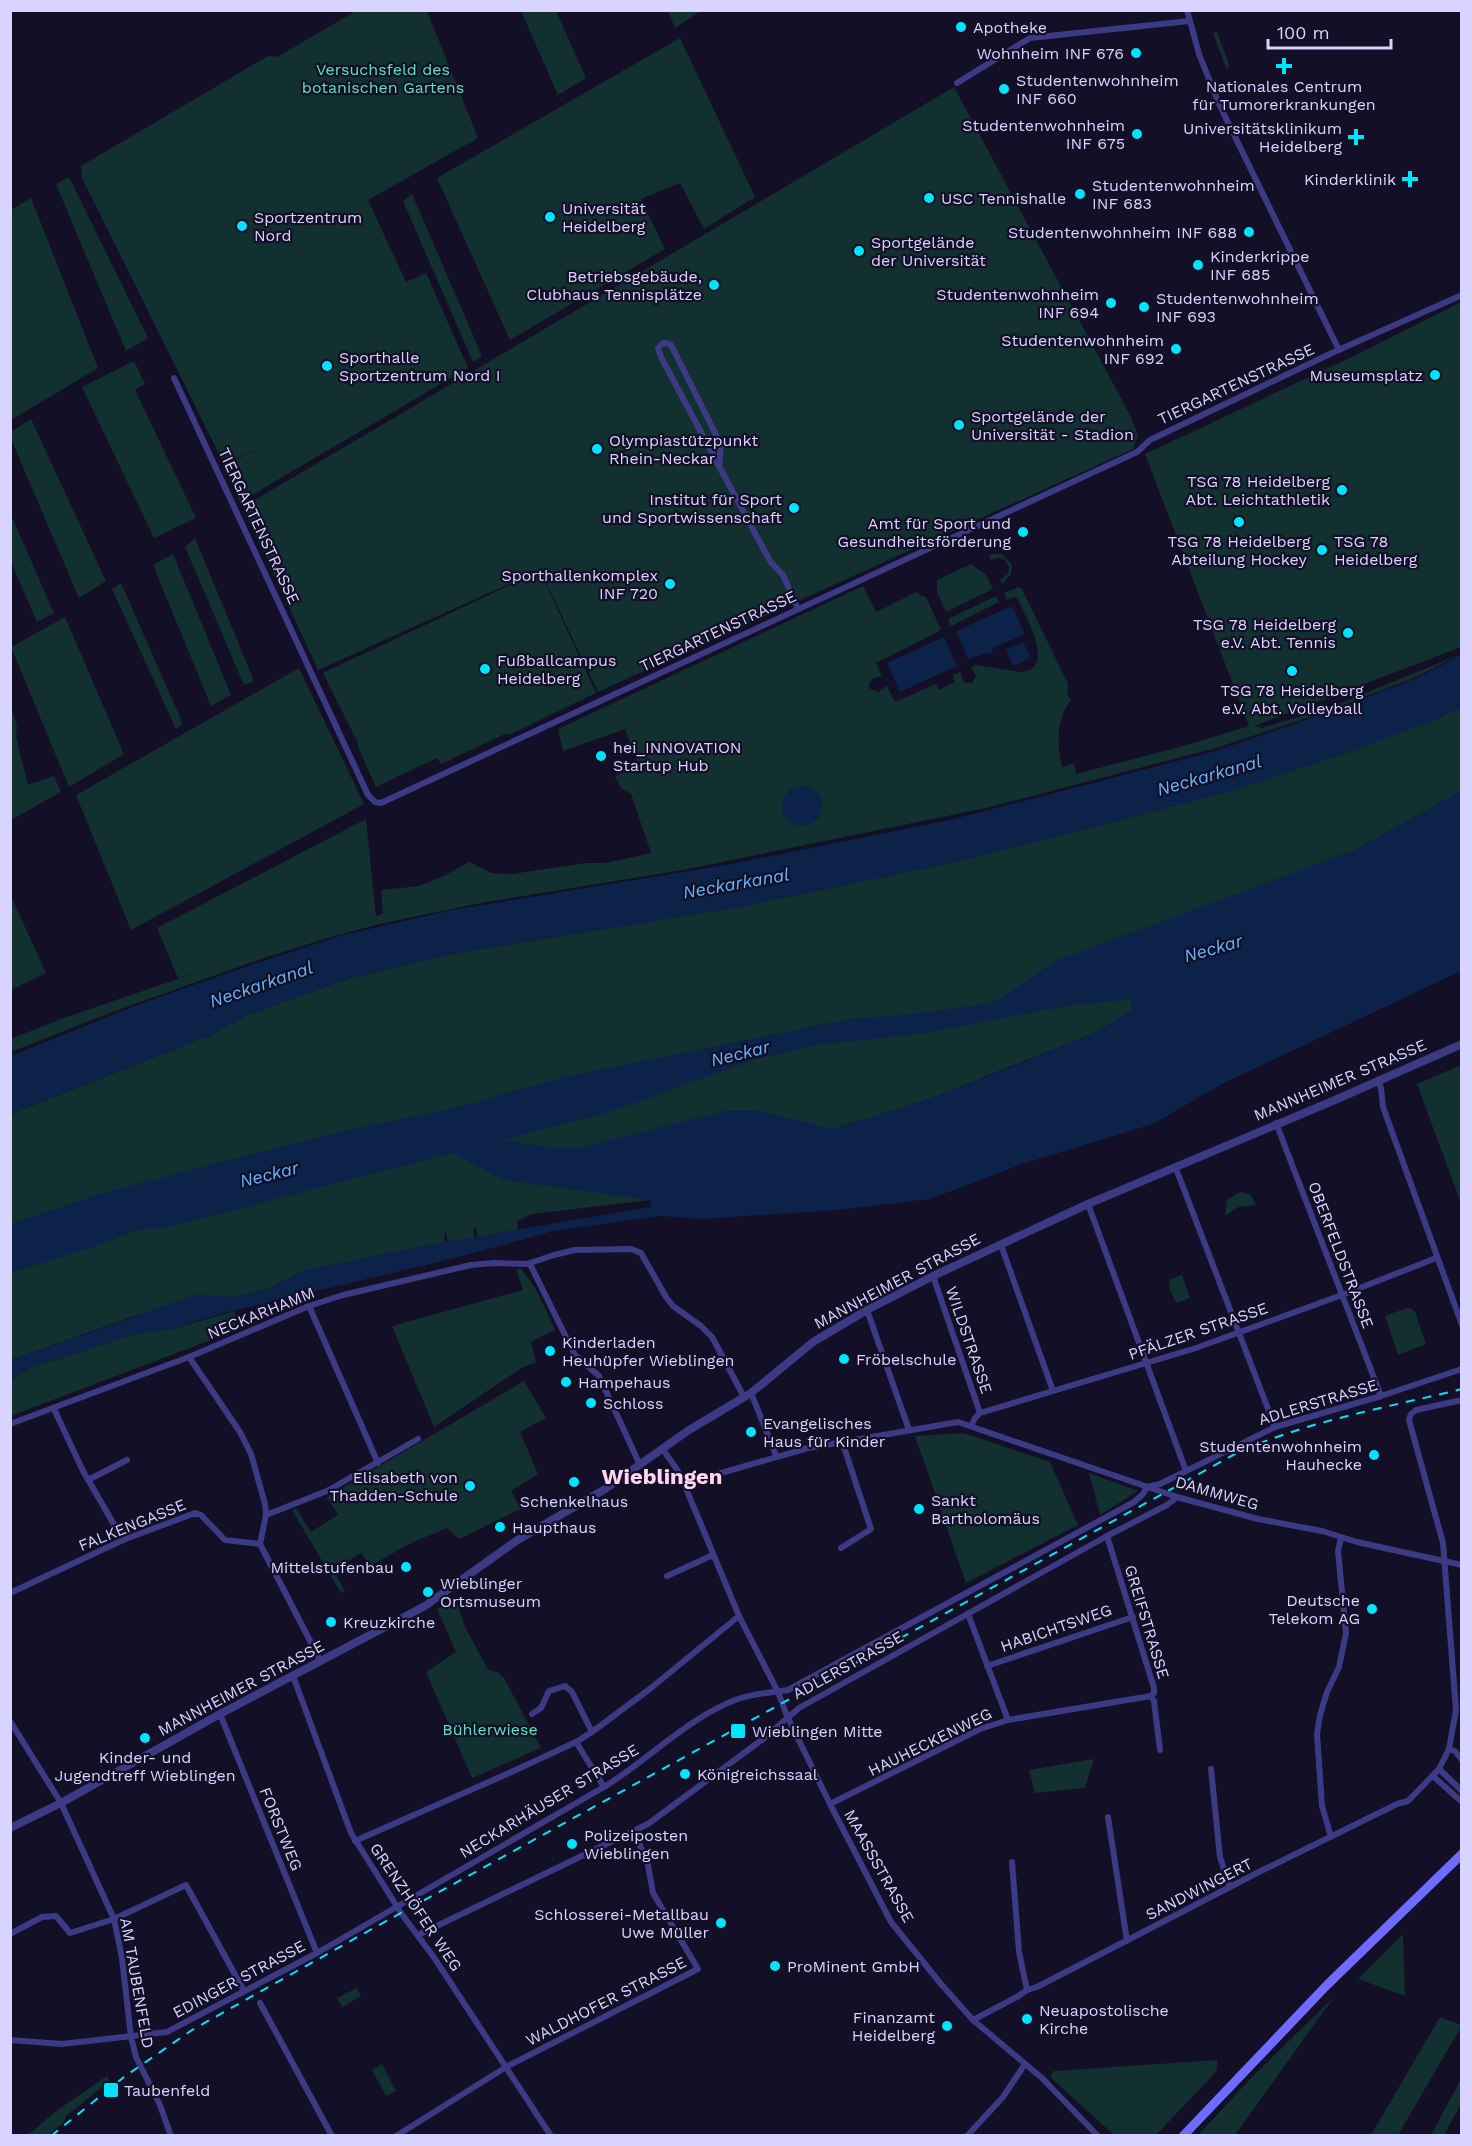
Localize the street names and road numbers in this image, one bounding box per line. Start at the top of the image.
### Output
street label: TIERGARTENSTRASSE [1155,339,1317,429]
street label: TIERGARTENSTRASSE [214,445,304,607]
street label: TIERGARTENSTRASSE [637,586,799,676]
street label: MANNHEIMER STRASSE [1251,1035,1429,1125]
street label: OBERFELDSTRASSE [1304,1179,1378,1331]
street label: MANNHEIMER STRASSE [811,1229,983,1333]
street label: NECKARHAMM [205,1283,317,1343]
street label: WILDSTRASSE [942,1284,996,1396]
street label: PFÄLZER STRASSE [1126,1298,1270,1364]
street label: ADLERSTRASSE [1256,1375,1380,1429]
street label: DAMMWEG [1173,1472,1261,1514]
street label: FALKENGASSE [76,1495,188,1555]
street label: GREIFSTRASSE [1121,1563,1173,1681]
street label: HABICHTSWEG [998,1600,1114,1656]
street label: ADLERSTRASSE [789,1627,907,1703]
street label: MANNHEIMER STRASSE [155,1636,327,1740]
street label: HAUHECKENWEG [865,1704,995,1780]
street label: NECKARHÄUSER STRASSE [456,1740,642,1862]
street label: FORSTWEG [256,1784,306,1874]
street label: MAASSSTRASSE [840,1806,918,1926]
street label: GRENZHÖFER WEG [366,1839,466,1975]
street label: SANDWINGERT [1142,1854,1256,1924]
street label: AM TAUBENFELD [116,1916,158,2050]
street label: EDINGER STRASSE [169,1936,309,2022]
street label: WALDHOFER STRASSE [523,1952,689,2050]

